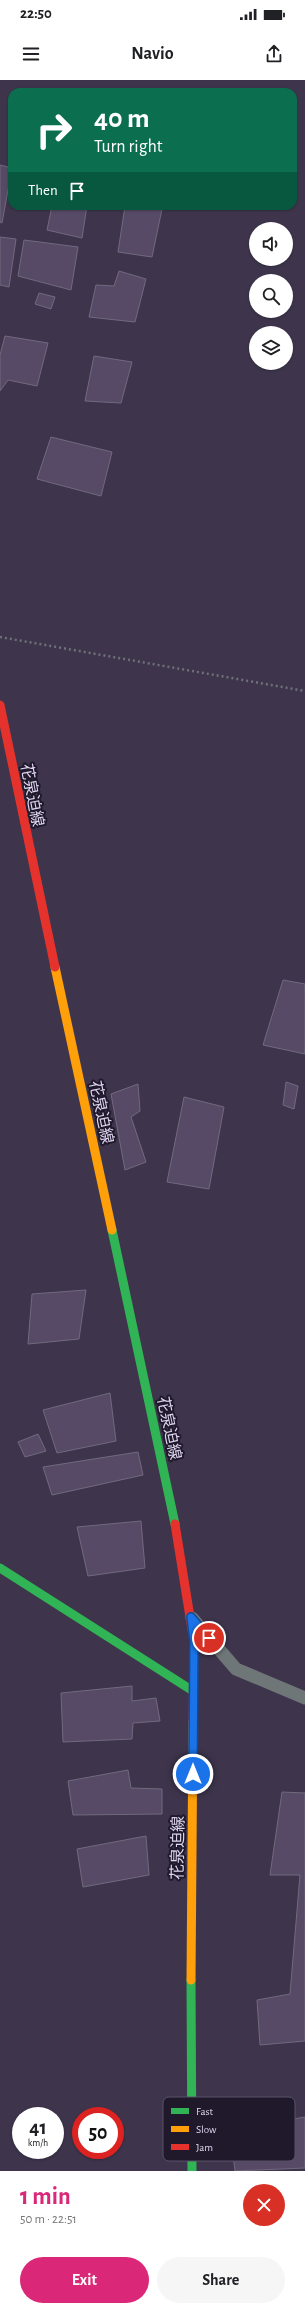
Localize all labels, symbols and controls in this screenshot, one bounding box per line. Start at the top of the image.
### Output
text: 22:50 [20,6,52,21]
icon: menu [20,43,42,65]
icon: share [263,43,285,65]
text: Navio [131,45,174,63]
icon: right [28,104,80,156]
text: 40 m [94,105,150,133]
text: Turn right [94,138,163,156]
icon: arrive [66,180,88,202]
text: Then [28,183,58,198]
map controls [249,222,293,370]
button: sound [249,222,293,266]
button: search [249,274,293,318]
button: layers [249,326,293,370]
street label: 花泉迫線 [18,762,47,828]
street label: 花泉迫線 [87,1079,116,1145]
street label: 花泉迫線 [155,1395,184,1461]
pin [192,1621,226,1655]
icon: arrive [198,1627,220,1649]
position arrow [172,1753,214,1795]
street label: 花泉迫線 [168,1816,187,1880]
legend [163,2097,295,2161]
text: Fast [196,2106,214,2117]
speed limit sign: 50 [72,2107,124,2159]
text: 41 [29,2118,47,2138]
text: Slow [196,2124,217,2135]
text: km/h [28,2138,48,2148]
text: Jam [196,2142,213,2153]
button: close [243,2184,285,2226]
text: 1 min [20,2185,71,2209]
text: 50 m · 22:51 [20,2213,77,2226]
button: Exit [20,2257,149,2303]
button: Share [157,2257,285,2303]

